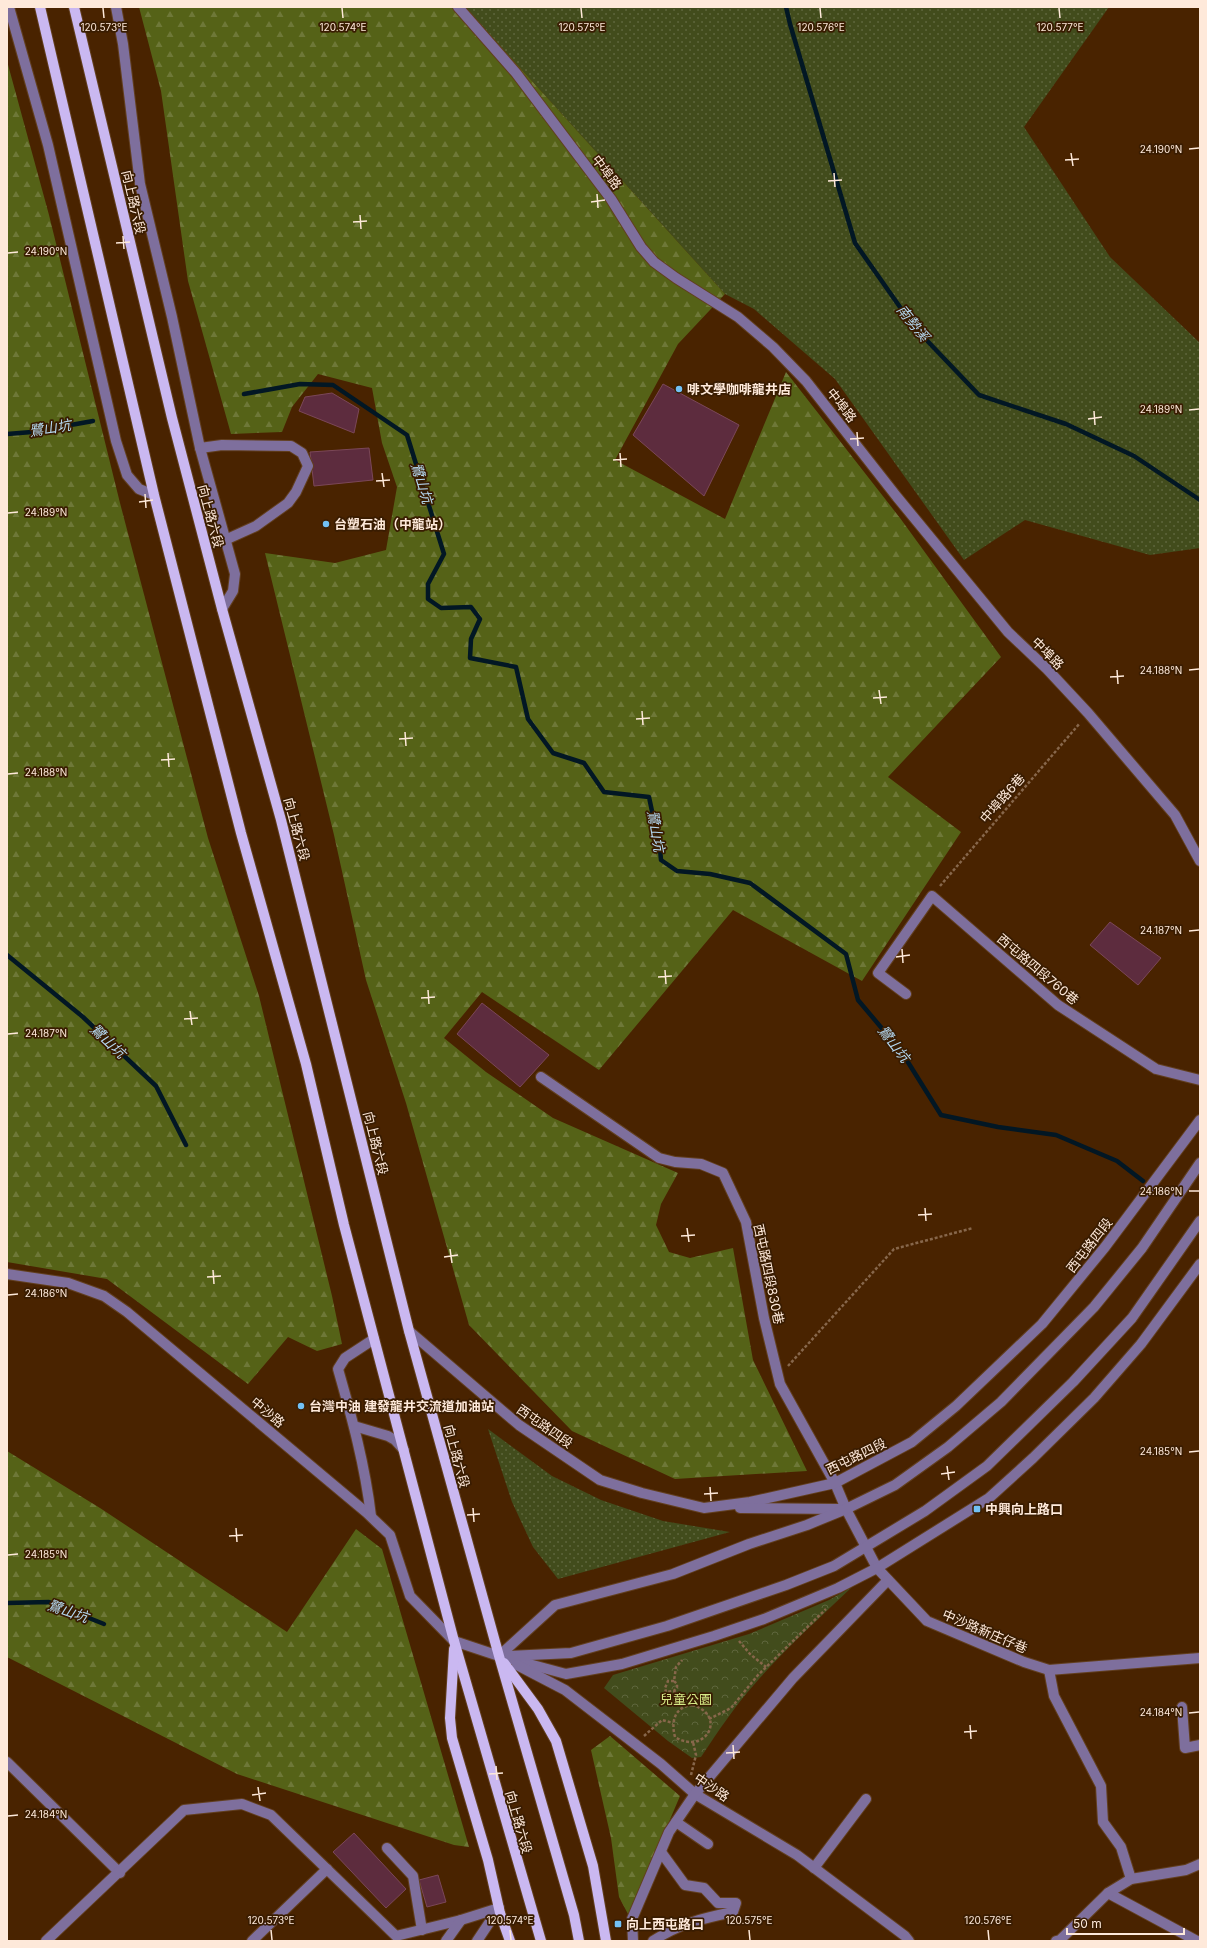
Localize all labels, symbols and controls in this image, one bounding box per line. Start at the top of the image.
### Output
text: 120.573°E [80,21,128,33]
text: 120.574°E [320,21,366,33]
text: 120.575°E [558,21,606,33]
text: 120.576°E [797,21,845,33]
text: 120.577°E [1036,21,1084,33]
text: 24.190°N [1140,143,1182,155]
street label: 中埠路 [589,152,625,192]
street label: 向上路六段 [119,169,149,235]
text: 24.190°N [25,245,67,257]
water label: 南勢溪 [894,301,934,346]
place label: 啡文學咖啡龍井店 [687,381,791,397]
marker: 啡文學咖啡龍井店 [674,384,684,394]
street label: 中埠路 [824,385,860,425]
text: 24.189°N [1140,403,1182,415]
water label: 鷺山坑 [28,416,74,439]
water label: 鷺山坑 [408,460,437,507]
street label: 向上路六段 [195,483,227,549]
text: 24.189°N [25,506,67,518]
place label: 台塑石油（中龍站） [334,516,451,532]
marker: 台塑石油（中龍站） [321,519,331,529]
street label: 中埠路 [1029,634,1067,672]
text: 24.188°N [1140,664,1182,676]
text: 24.188°N [25,766,67,778]
street label: 中埠路6巷 [976,770,1028,826]
street label: 向上路六段 [281,796,313,862]
water label: 鷺山坑 [644,809,669,855]
text: 24.187°N [1140,924,1182,936]
street label: 西屯路四段760巷 [994,930,1082,1008]
water label: 鷺山坑 [87,1020,131,1063]
water label: 鷺山坑 [875,1022,915,1067]
text: 24.187°N [25,1027,67,1039]
street label: 向上路六段 [360,1110,392,1176]
text: 24.186°N [1140,1185,1182,1197]
street label: 西屯路四段 [1063,1214,1115,1276]
street label: 西屯路四段830巷 [751,1222,787,1326]
text: 24.186°N [25,1287,67,1299]
street label: 中沙路 [248,1393,288,1431]
place label: 台灣中油 建發龍井交流道加油站 [309,1398,494,1414]
marker: 台灣中油 建發龍井交流道加油站 [296,1401,306,1411]
street label: 西屯路四段 [514,1401,576,1451]
street label: 向上路六段 [441,1423,473,1489]
street label: 西屯路四段 [823,1435,889,1477]
text: 24.185°N [1140,1445,1182,1457]
place label: 中興向上路口 [985,1501,1063,1517]
marker: 中興向上路口 [972,1504,982,1514]
text: 24.185°N [25,1548,67,1560]
water label: 鷺山坑 [46,1596,93,1626]
street label: 中沙路新庄仔巷 [940,1606,1030,1656]
park label: 兒童公園 [660,1691,712,1707]
text: 24.184°N [1140,1706,1182,1718]
street label: 中沙路 [691,1769,733,1805]
street label: 向上路六段 [502,1789,536,1855]
text: 24.184°N [25,1808,67,1820]
scale bar [1067,1910,1184,1936]
text: 120.573°E [247,1914,295,1926]
text: 120.574°E [487,1914,533,1926]
text: 120.575°E [725,1914,773,1926]
text: 120.576°E [964,1914,1012,1926]
place label: 向上西屯路口 [626,1916,704,1932]
text: 50 m [1073,1916,1102,1931]
marker: 向上西屯路口 [613,1919,623,1929]

